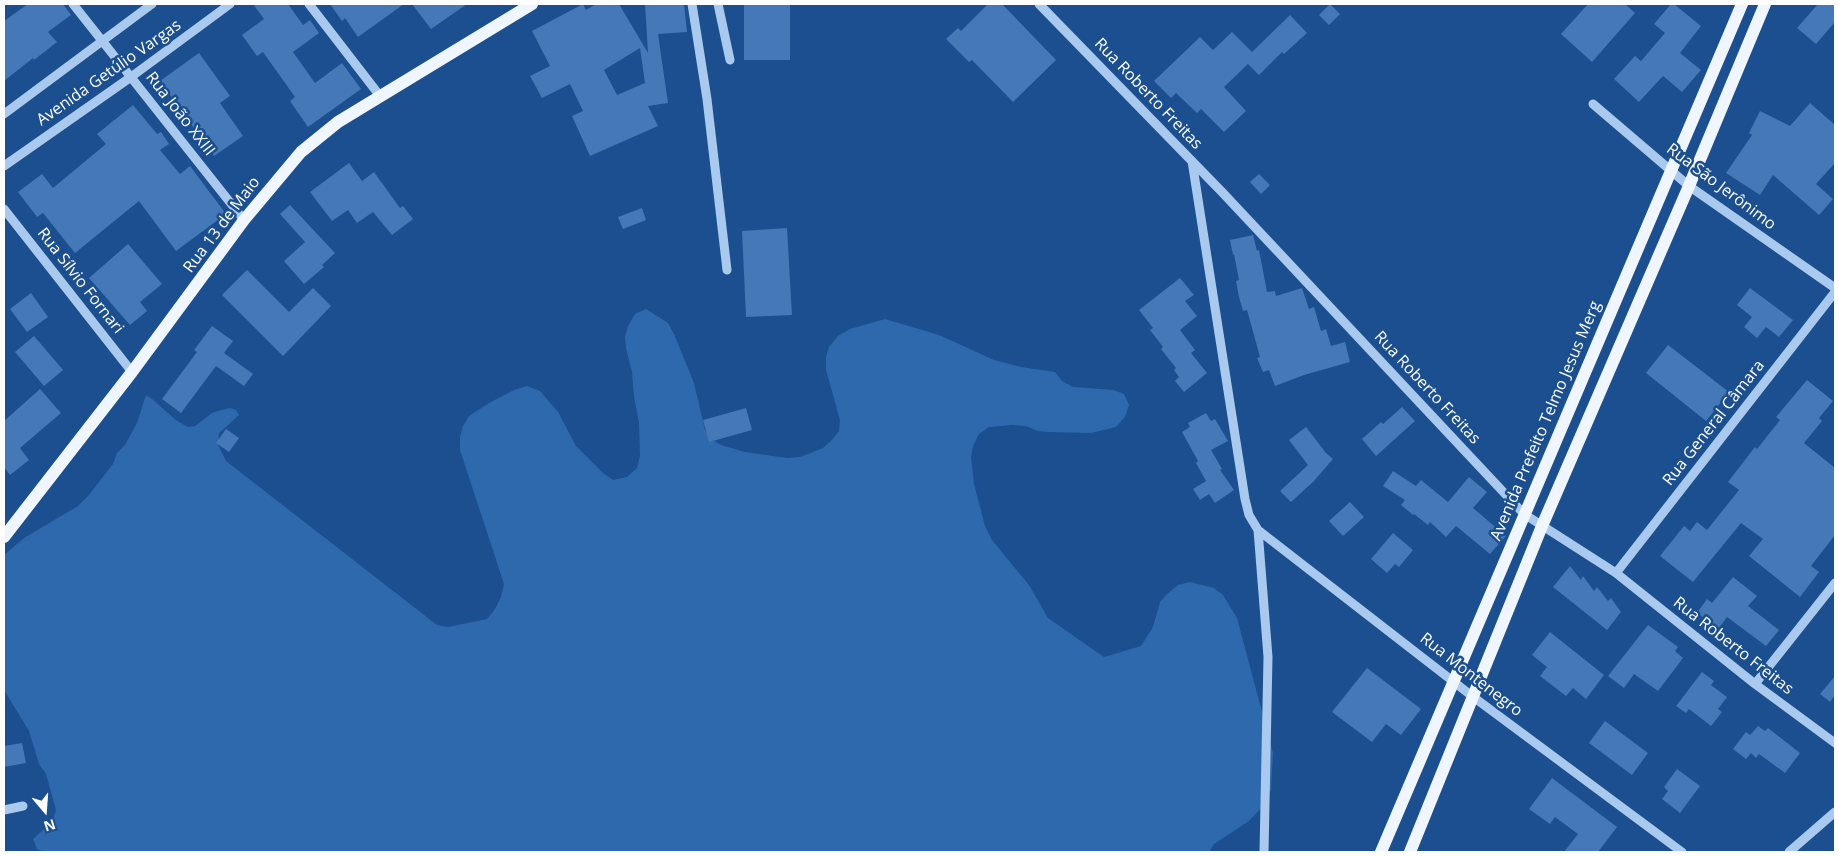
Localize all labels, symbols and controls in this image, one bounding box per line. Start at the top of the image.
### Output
street label: Avenida Getúlio Vargas [33,16,185,130]
street label: Rua Roberto Freitas [1090,34,1206,154]
street label: Rua João XXIII [141,68,219,160]
street label: Rua São Jerônimo [1663,140,1779,234]
street label: Rua 13 de Maio [180,173,264,277]
street label: Rua Sílvio Fornari [33,224,127,338]
street label: Avenida Prefeito Telmo Jesus Merg [1487,298,1605,544]
street label: Rua Roberto Freitas [1370,328,1484,448]
street label: Rua General Câmara [1659,356,1769,490]
street label: Rua Roberto Freitas [1669,593,1797,699]
street label: Rua Montenegro [1416,629,1526,721]
north arrow [20,786,70,836]
text: N [41,815,58,837]

